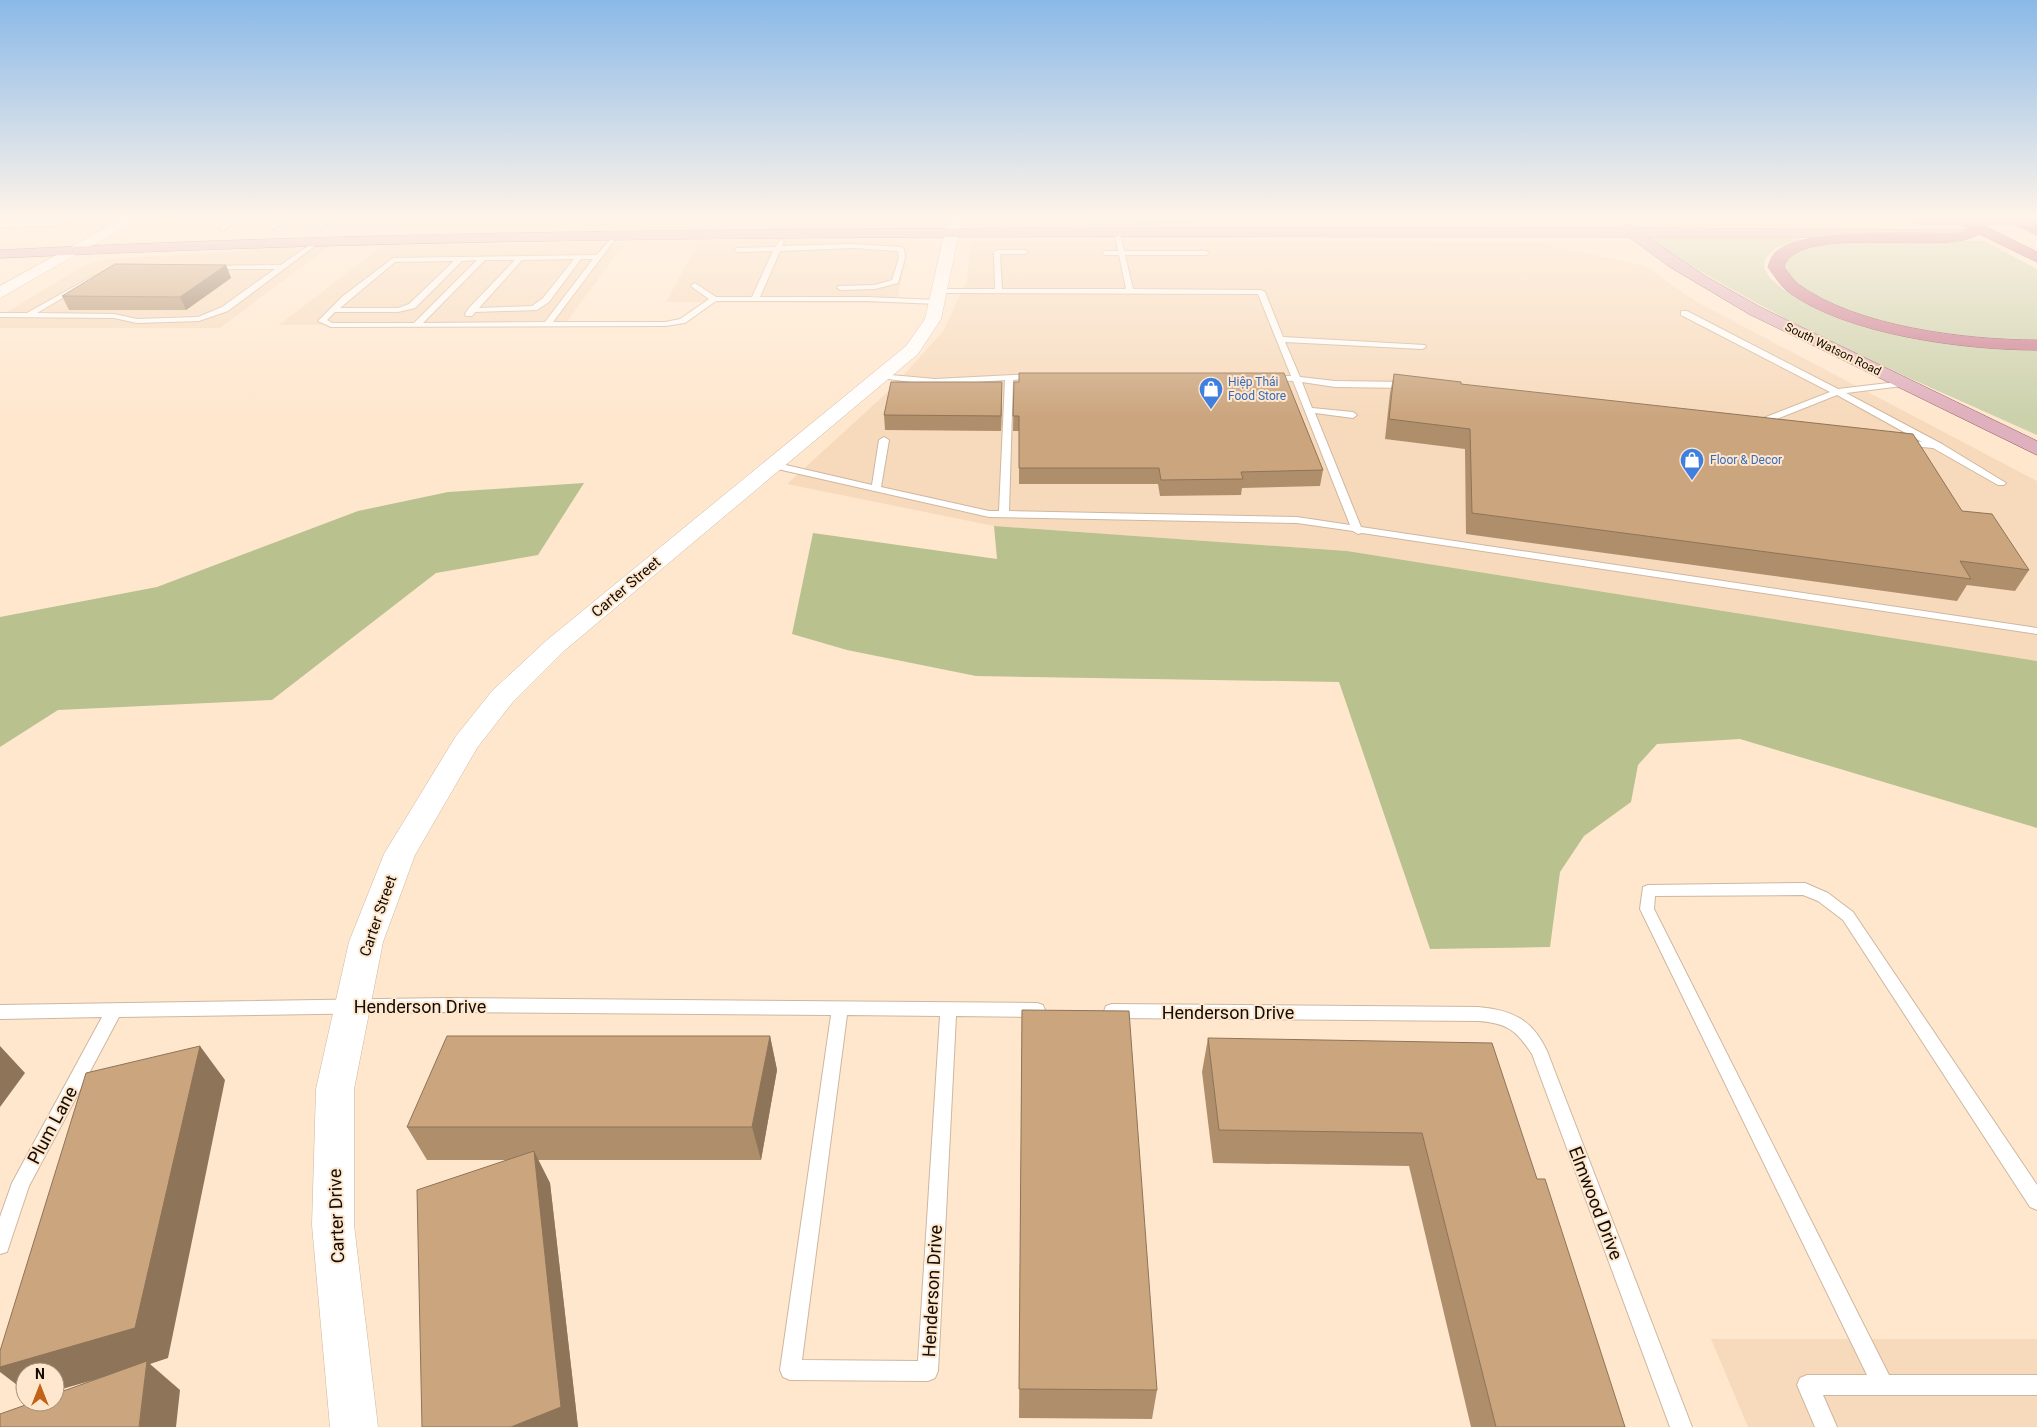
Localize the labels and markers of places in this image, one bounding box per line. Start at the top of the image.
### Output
place label: Hiệp Thái Food Store [1228,375,1286,403]
shop icon: Hiệp Thái Food Store [1198,376,1224,410]
shop icon: Floor & Decor [1679,447,1705,481]
place label: Floor & Decor [1710,453,1782,467]

